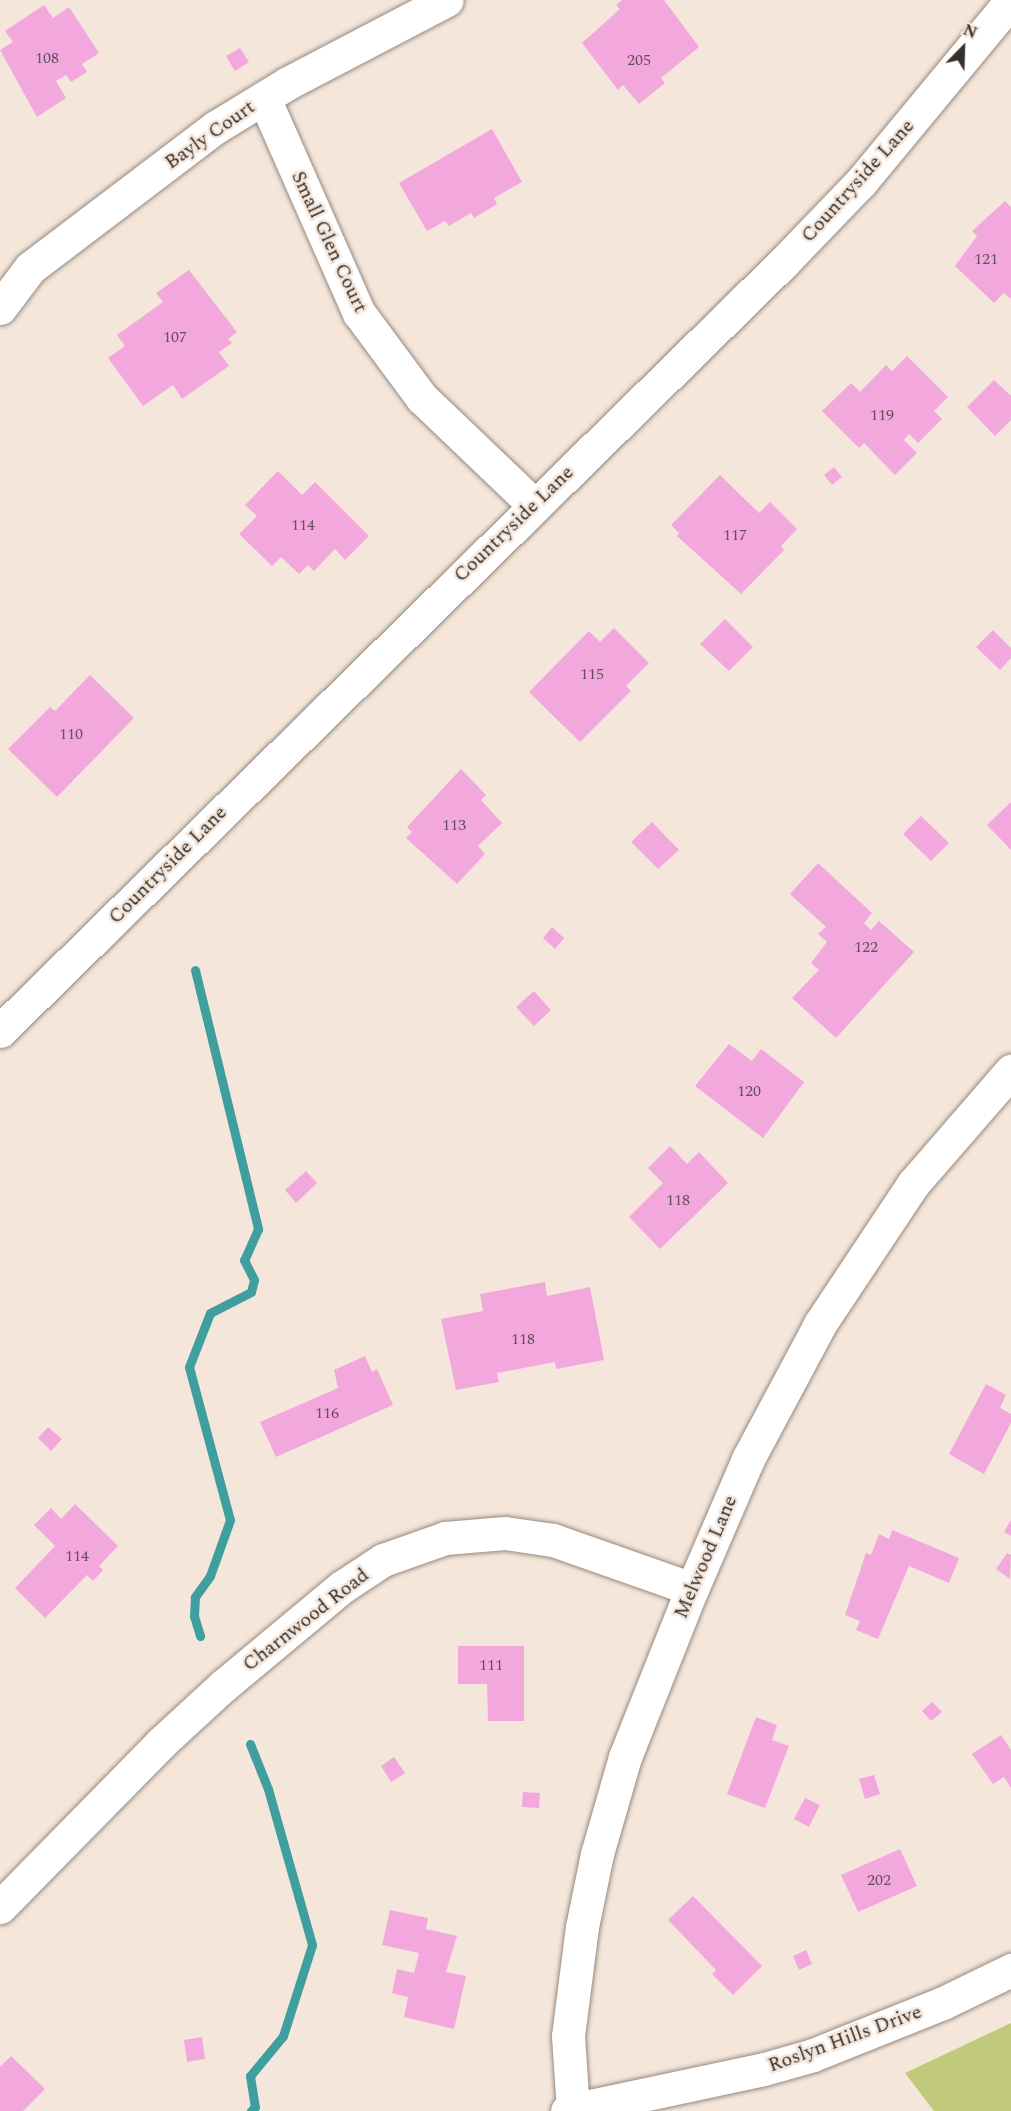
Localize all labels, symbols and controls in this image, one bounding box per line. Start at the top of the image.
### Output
north arrow [933,18,993,78]
text: N [959,18,981,45]
house number: 108 [35,48,59,68]
house number: 205 [627,50,651,70]
street label: Bayly Court [160,95,260,175]
street label: Countryside Lane [796,114,920,248]
street label: Small Glen Court [286,167,372,317]
house number: 121 [974,249,998,269]
house number: 107 [163,327,187,347]
house number: 119 [870,405,894,425]
street label: Countryside Lane [449,461,579,587]
house number: 114 [291,515,315,535]
house number: 117 [723,525,747,545]
house number: 115 [580,664,604,684]
house number: 110 [59,724,83,744]
street label: Countryside Lane [104,801,232,929]
house number: 113 [442,815,466,835]
house number: 122 [854,937,878,957]
house number: 120 [737,1081,761,1101]
house number: 118 [666,1190,690,1210]
house number: 118 [511,1329,535,1349]
house number: 116 [315,1403,339,1423]
street label: Melwood Lane [669,1492,743,1622]
house number: 114 [65,1546,89,1566]
street label: Charnwood Road [238,1563,374,1677]
house number: 111 [479,1655,503,1675]
house number: 202 [867,1870,891,1890]
street label: Roslyn Hills Drive [765,2000,925,2078]

